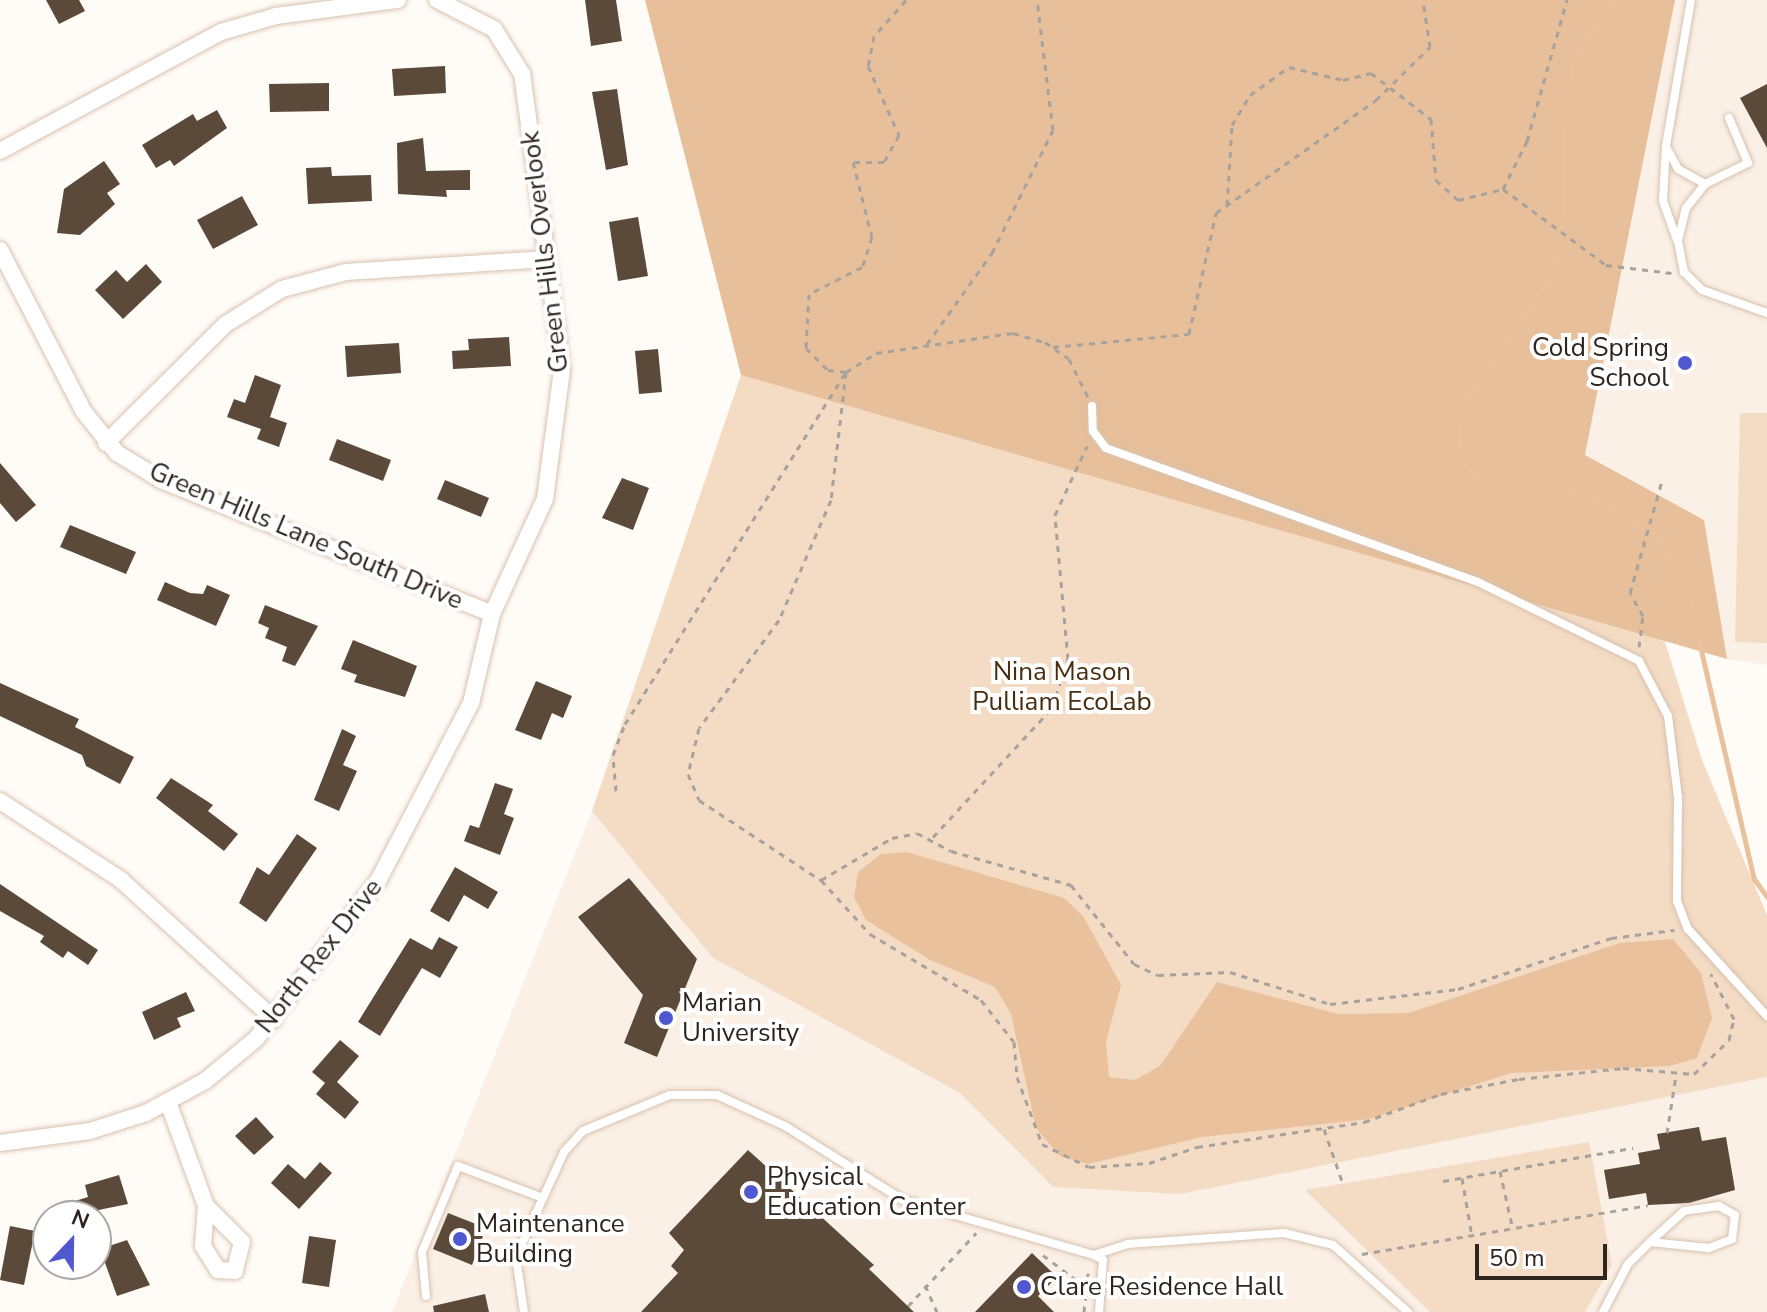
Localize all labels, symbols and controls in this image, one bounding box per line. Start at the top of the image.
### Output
street label: Green Hills Overlook [515,129,575,375]
place label: Cold Spring School [1532,332,1669,394]
marker: Cold Spring School [1676,354,1694,372]
street label: Green Hills Lane South Drive [144,456,468,616]
park label: Nina Mason Pulliam EcoLab [972,656,1152,718]
street label: North Rex Drive [249,873,389,1039]
place label: Marian University [682,987,799,1048]
marker: Marian University [657,1009,675,1027]
place label: Physical Education Center [767,1161,966,1222]
marker: Physical Education Center [742,1183,760,1201]
north arrow [32,1200,112,1280]
text: N [67,1203,93,1237]
place label: Maintenance Building [476,1208,625,1270]
scale bar [1479,1228,1611,1278]
marker: Maintenance Building [451,1230,469,1248]
text: 50 m [1489,1242,1545,1274]
place label: Clare Residence Hall [1040,1271,1283,1303]
marker: Clare Residence Hall [1015,1278,1033,1296]

